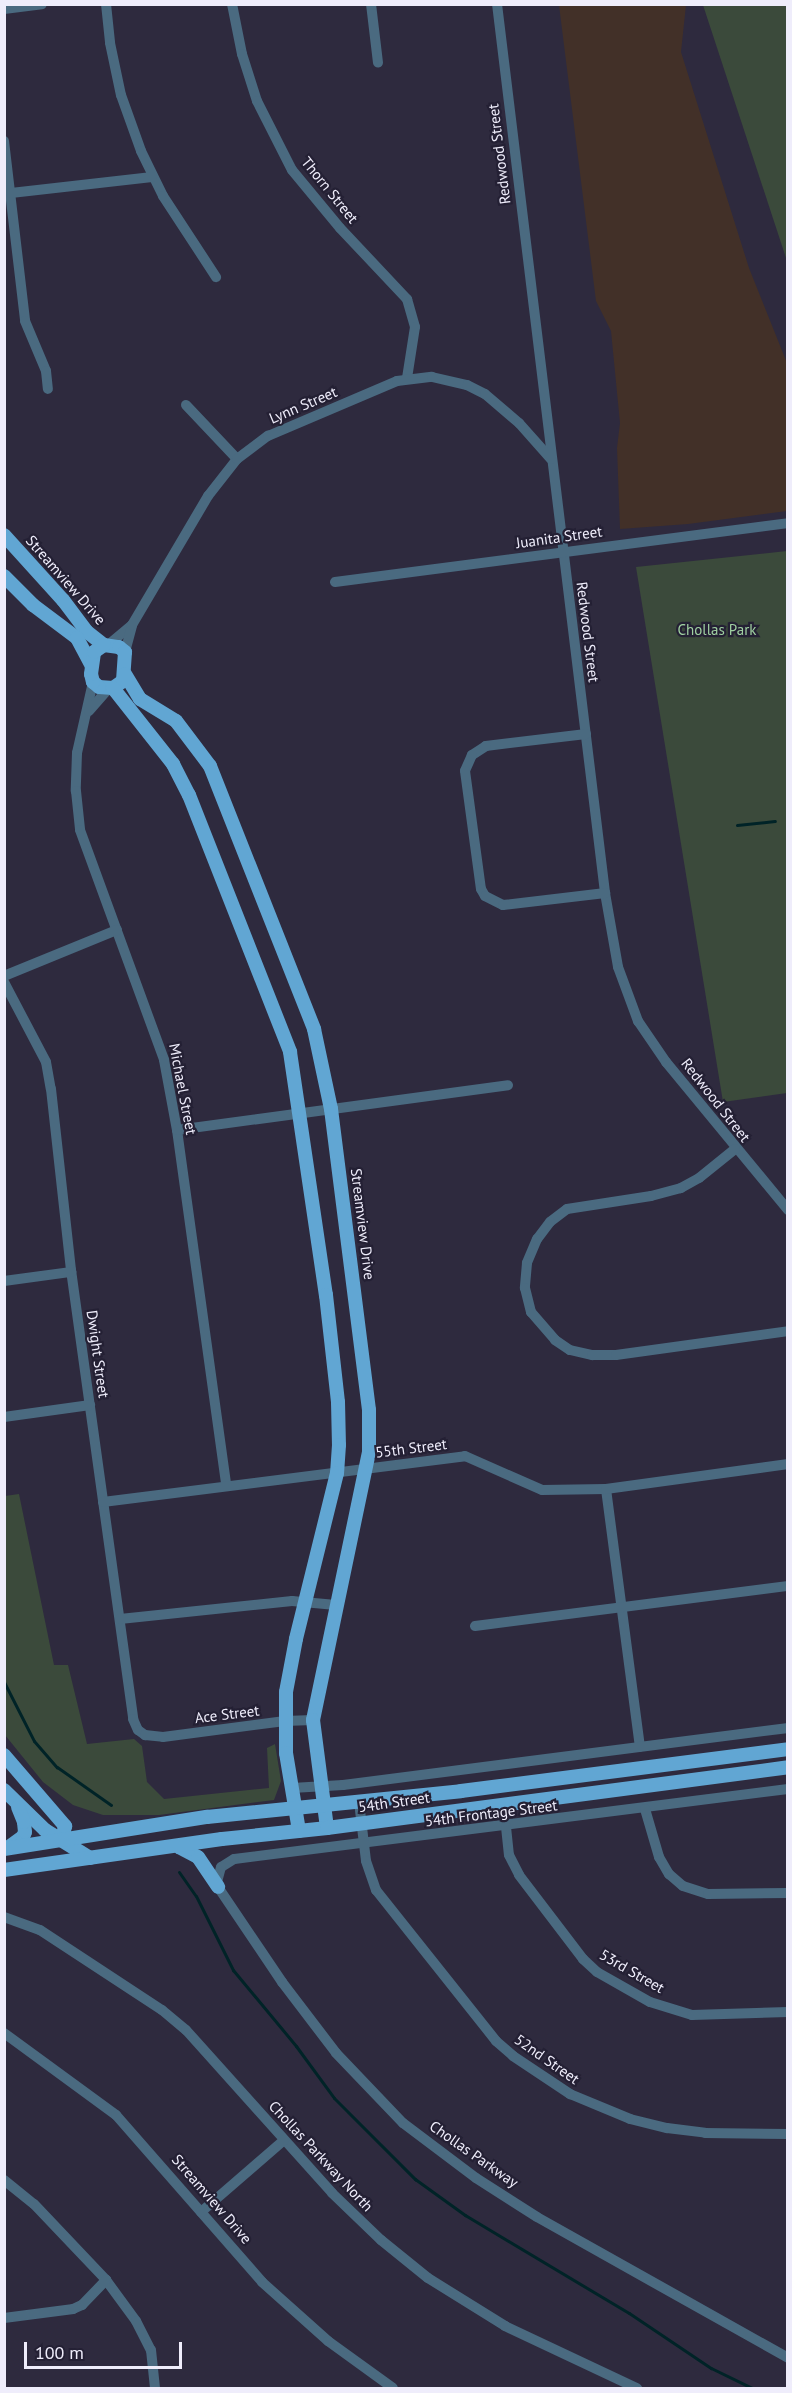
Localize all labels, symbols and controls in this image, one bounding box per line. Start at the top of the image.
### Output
street label: Redwood Street [484,103,514,205]
street label: Thorn Street [298,153,362,227]
street label: Lynn Street [266,383,340,427]
street label: Juanita Street [515,522,603,552]
street label: Streamview Drive [22,532,110,628]
street label: Redwood Street [573,581,603,683]
park label: Chollas Park [678,621,756,639]
street label: Michael Street [165,1042,201,1136]
street label: Redwood Street [678,1055,754,1145]
street label: Streamview Drive [347,1167,379,1281]
street label: Dwight Street [83,1309,113,1399]
street label: 55th Street [374,1435,448,1461]
street label: Ace Street [194,1701,260,1727]
street label: 54th Street [357,1788,431,1816]
street label: 54th Frontage Street [424,1796,558,1830]
street label: 53rd Street [596,1945,668,1997]
street label: 52nd Street [511,2030,583,2088]
street label: Chollas Parkway North [265,2097,377,2215]
street label: Chollas Parkway [426,2117,522,2191]
street label: Streamview Drive [168,2151,256,2247]
scale bar [27,2330,184,2368]
text: 100 m [35,2341,84,2364]

